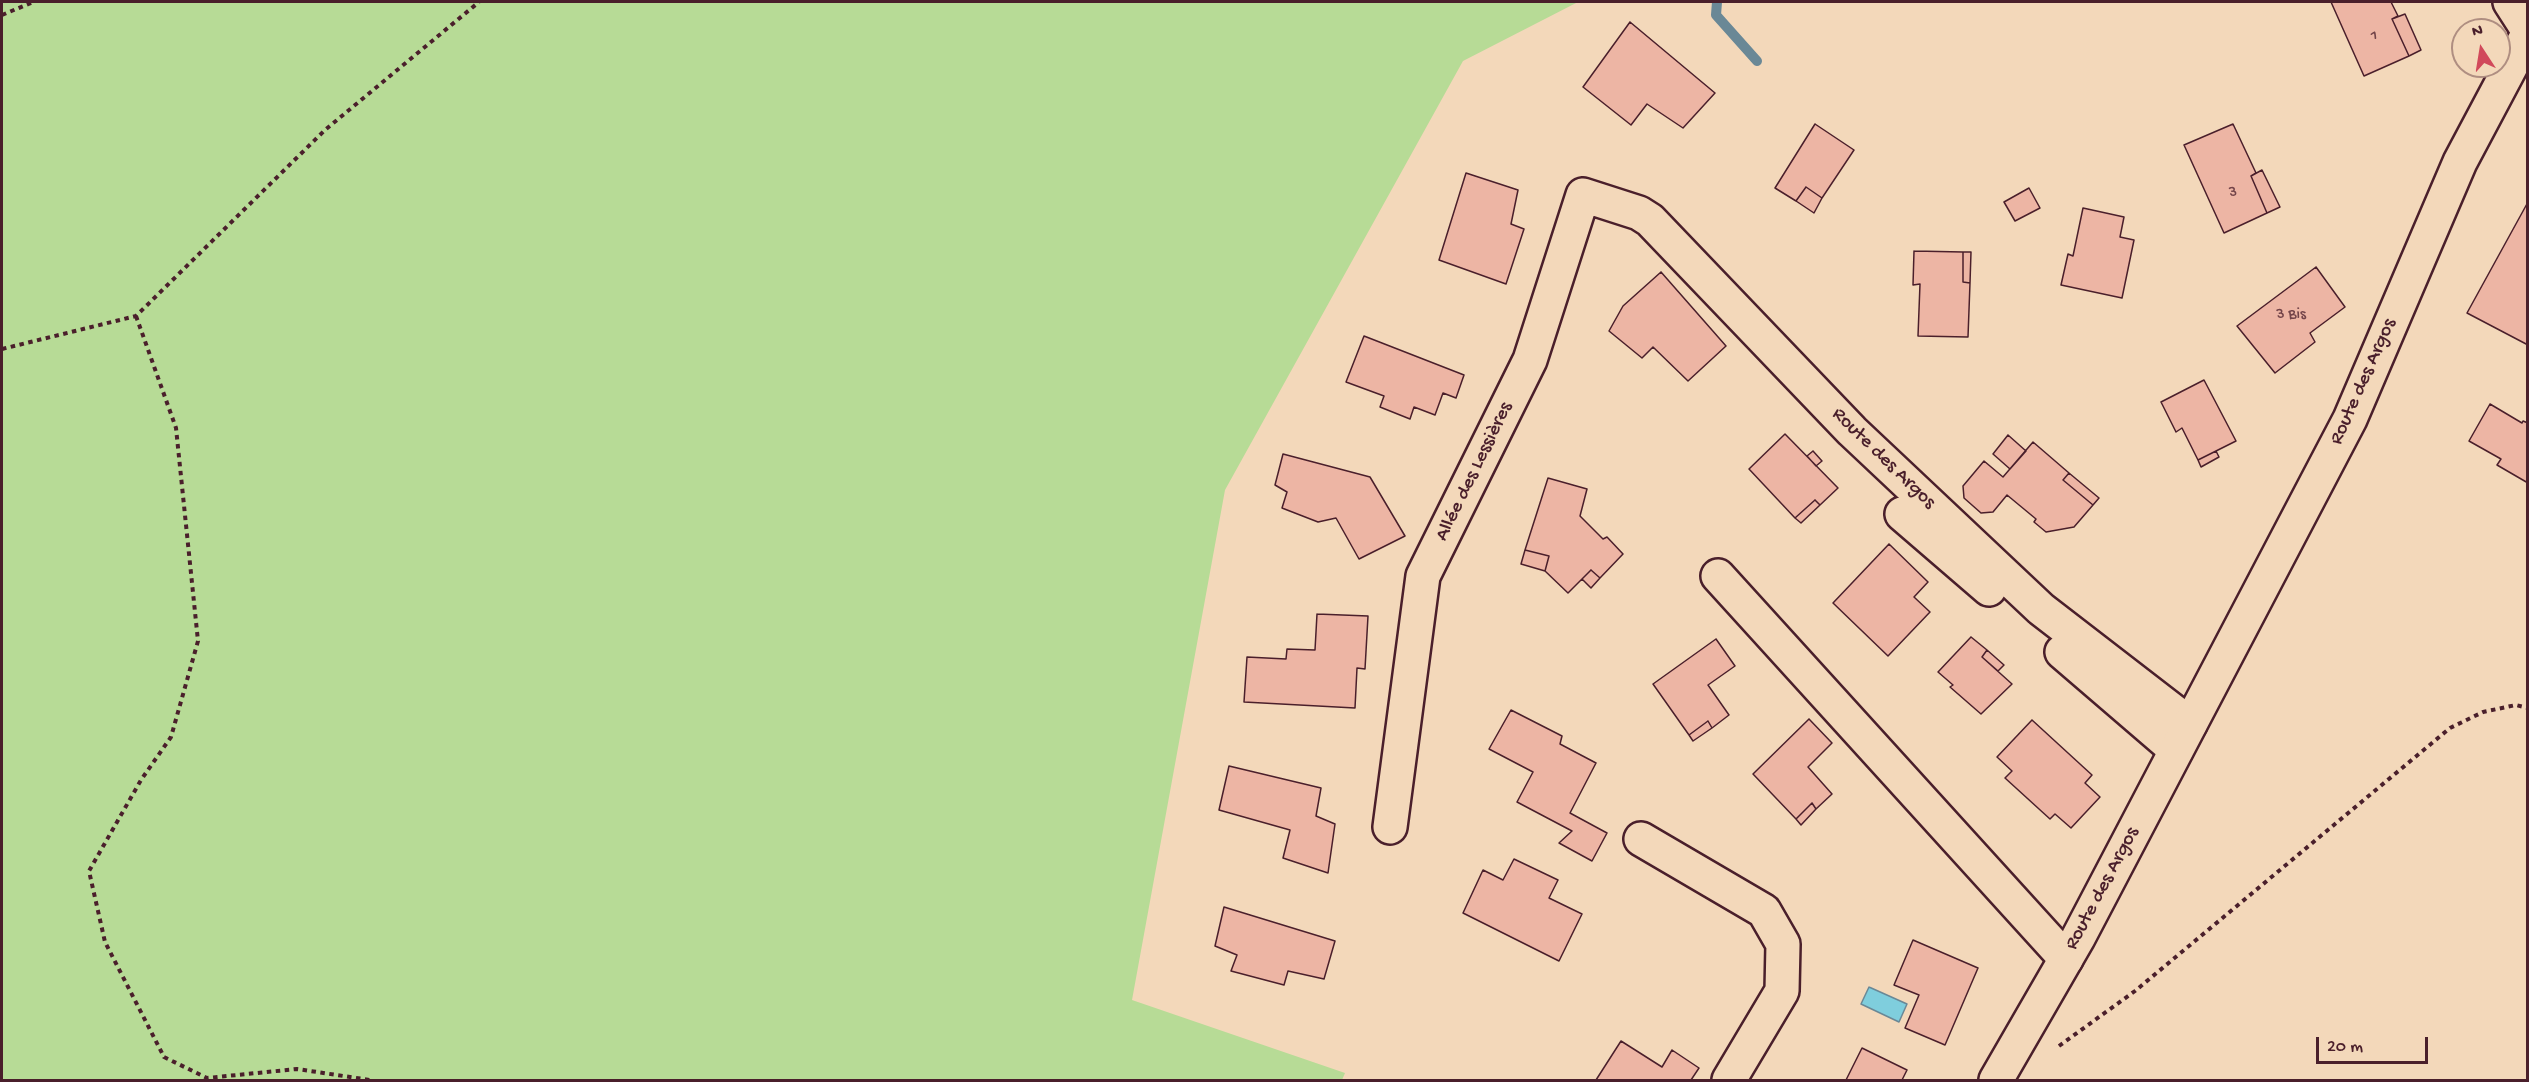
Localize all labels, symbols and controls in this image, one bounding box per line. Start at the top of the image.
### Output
north arrow [2451,18,2511,78]
text: N [2470,21,2485,42]
house number: 1 [2371,27,2377,47]
house number: 3 [2229,184,2237,204]
house number: 3 Bis [2276,306,2306,326]
street label: Route des Argos [2325,315,2403,449]
street label: Allée des Lessières [1431,398,1519,546]
street label: Route des Argos [1826,403,1940,515]
street label: Route des Argos [2061,824,2145,954]
scale bar [2319,1025,2432,1063]
text: 20 m [2327,1037,2363,1058]

